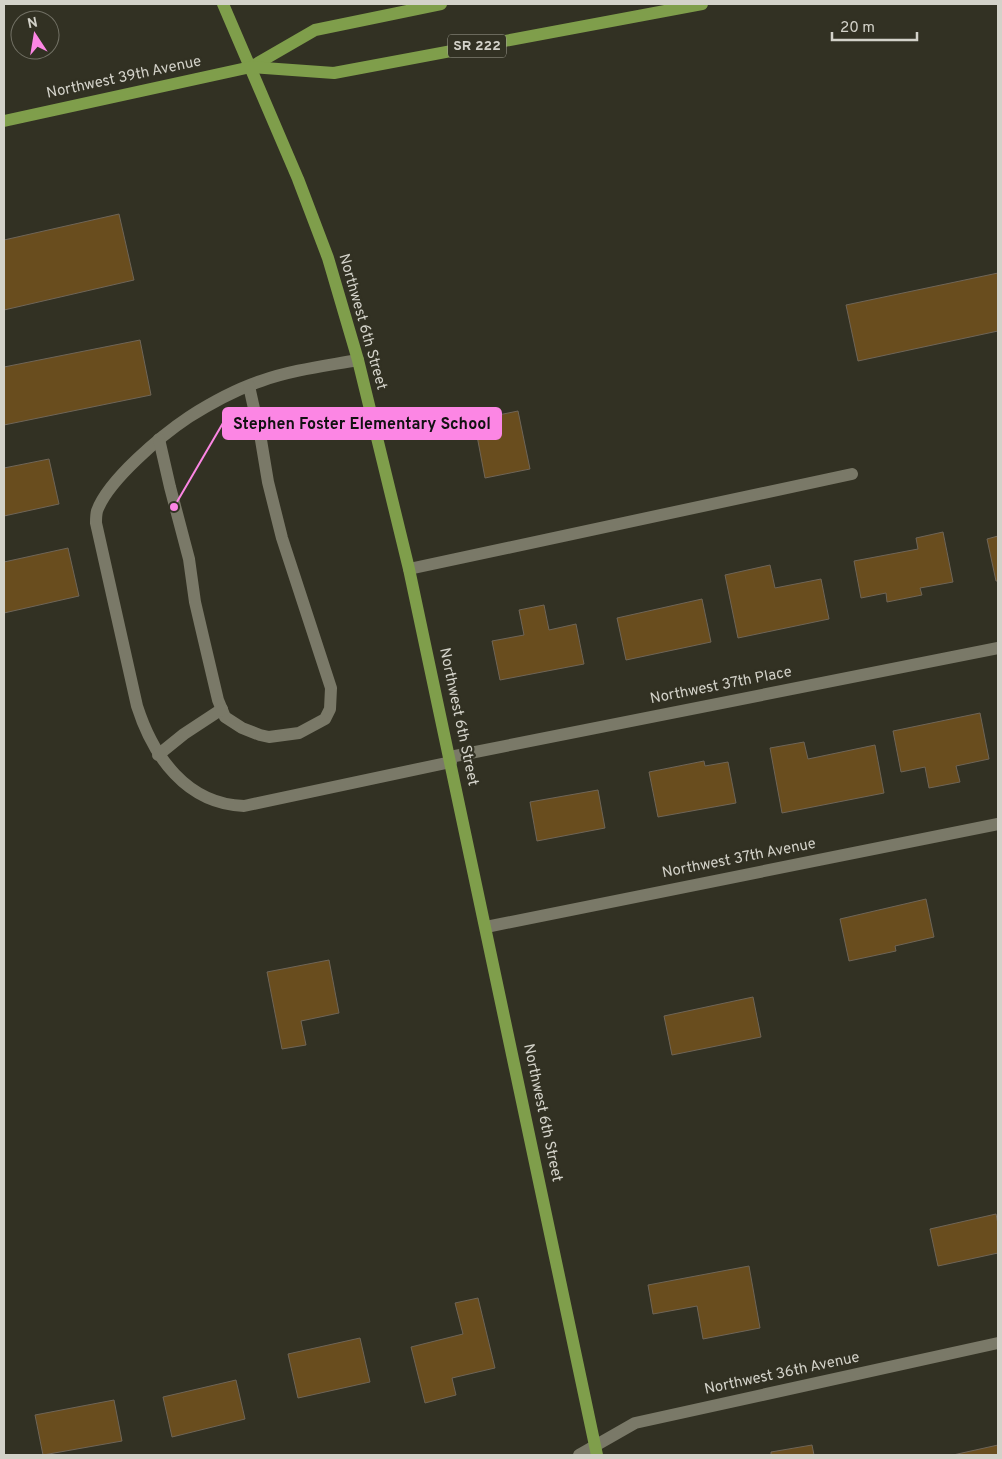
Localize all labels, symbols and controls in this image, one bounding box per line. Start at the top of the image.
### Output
north arrow [10,10,60,60]
scale bar [832,10,917,42]
text: N [26,14,39,33]
text: 20 m [840,19,875,38]
road number: SR 222 [448,34,506,58]
street label: Northwest 39th Avenue [45,52,203,104]
street label: Northwest 6th Street [333,252,391,392]
callout: Stephen Foster Elementary School [223,408,501,439]
text: Stephen Foster Elementary School [233,415,491,435]
street label: Northwest 6th Street [434,646,482,788]
street label: Northwest 37th Place [648,663,794,709]
street label: Northwest 37th Avenue [660,835,818,883]
street label: Northwest 6th Street [518,1042,566,1184]
street label: Northwest 36th Avenue [703,1348,861,1400]

